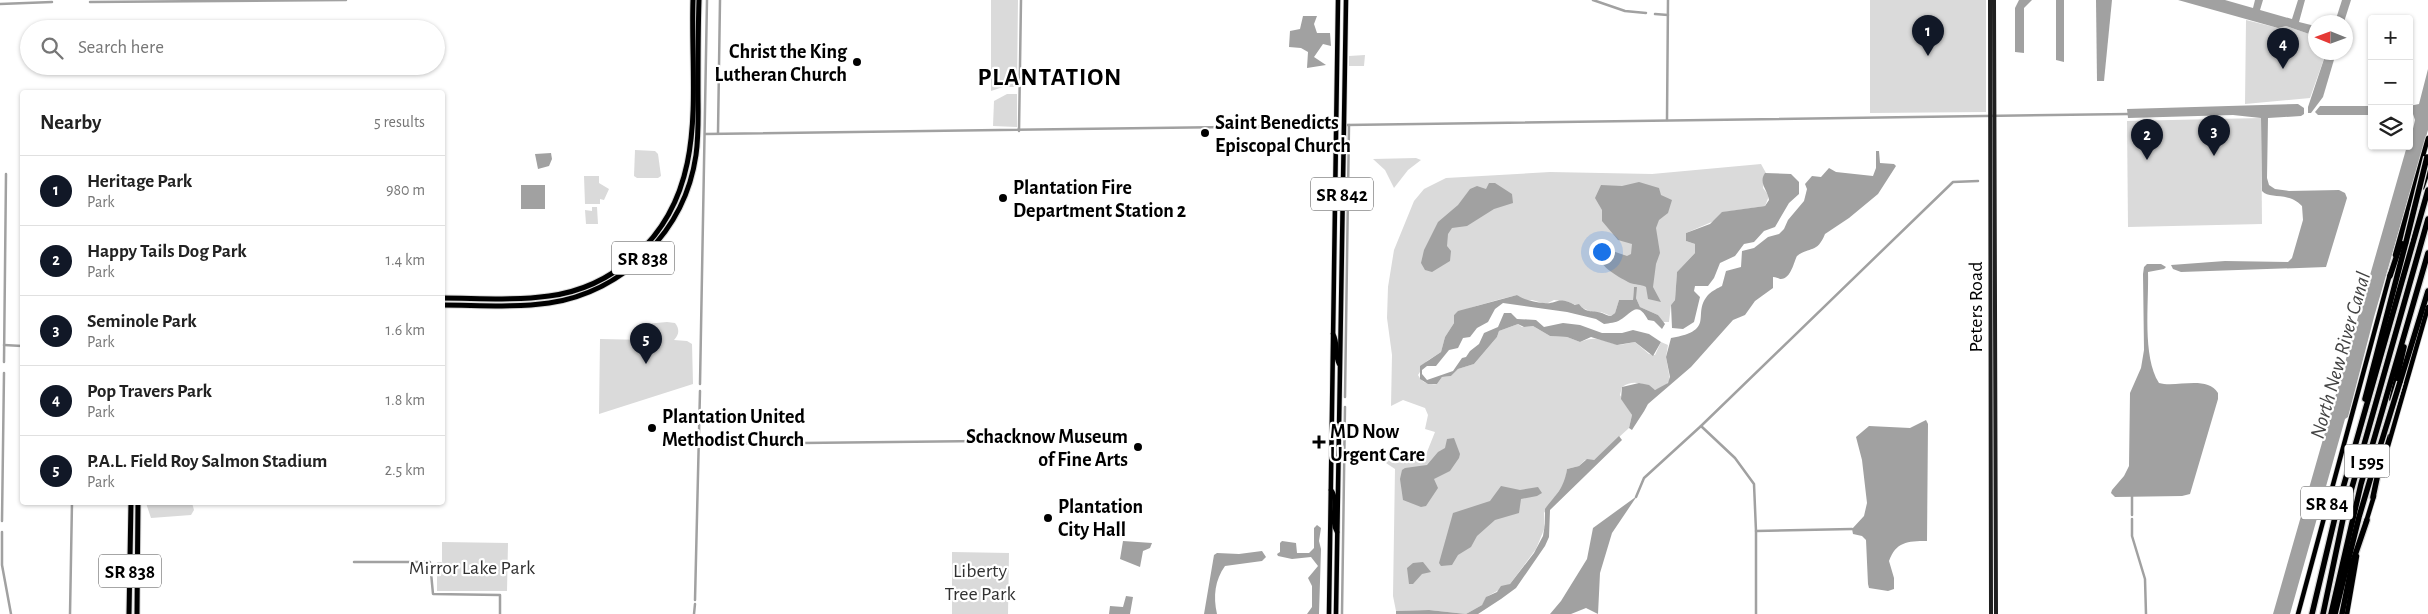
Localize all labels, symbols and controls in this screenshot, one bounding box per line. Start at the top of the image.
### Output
pin: 1 [1912,15,1944,56]
north arrow [2308,15,2353,60]
map controls [2368,15,2413,150]
button: + [2368,15,2413,60]
search box [20,20,445,75]
pin: 4 [2267,28,2299,69]
icon: search [38,34,66,62]
text: Search here [78,38,164,57]
place label: Christ the King Lutheran Church [715,42,848,85]
marker: Christ the King Lutheran Church [851,56,863,68]
button: − [2368,60,2413,105]
district label: PLANTATION [978,65,1122,90]
button: layers [2368,105,2413,150]
text: Nearby [40,112,101,133]
place label: Saint Benedicts Episcopal Church [1215,113,1351,156]
text: 5 results [374,114,425,130]
pin: 3 [2198,115,2230,156]
pin: 2 [2131,119,2163,160]
marker: Saint Benedicts Episcopal Church [1199,127,1211,139]
text: Heritage Park [87,172,192,191]
place label: Plantation Fire Department Station 2 [1013,178,1186,221]
road number: SR 842 [1311,178,1373,210]
text: 1 [53,182,59,198]
text: 980 m [386,182,425,198]
marker: Plantation Fire Department Station 2 [997,192,1009,204]
text: Park [87,194,115,210]
your location [1589,239,1615,265]
text: Happy Tails Dog Park [87,242,247,261]
road number: SR 838 [612,242,674,274]
text: 2 [52,252,60,268]
text: 1.4 km [385,252,425,268]
street label: Peters Road [1966,261,1986,353]
text: Park [87,264,115,280]
water label: North New River Canal [2307,269,2374,441]
text: Seminole Park [87,312,197,331]
text: 3 [53,322,59,338]
text: 1.6 km [386,322,425,338]
pin: 5 [630,323,662,364]
text: Park [87,334,115,350]
text: Pop Travers Park [87,382,212,401]
text: 4 [52,392,60,408]
text: 1.8 km [386,392,425,408]
text: Park [87,404,115,420]
place label: Plantation United Methodist Church [662,407,805,450]
marker: Plantation United Methodist Church [646,422,658,434]
place label: MD Now Urgent Care [1330,422,1425,465]
place label: Schacknow Museum of Fine Arts [966,427,1128,470]
marker: MD Now Urgent Care [1312,435,1326,449]
marker: Schacknow Museum of Fine Arts [1132,441,1144,453]
road number: I 595 [2344,444,2390,478]
text: P.A.L. Field Roy Salmon Stadium [87,452,327,471]
text: 5 [53,462,59,478]
text: 2.5 km [385,462,425,478]
text: Park [87,474,115,490]
road number: SR 84 [2301,486,2353,520]
place label: Plantation City Hall [1058,497,1143,540]
marker: Plantation City Hall [1042,512,1054,524]
road number: SR 838 [99,554,161,588]
park label: Mirror Lake Park [409,558,535,578]
park label: Liberty Tree Park [944,561,1016,604]

